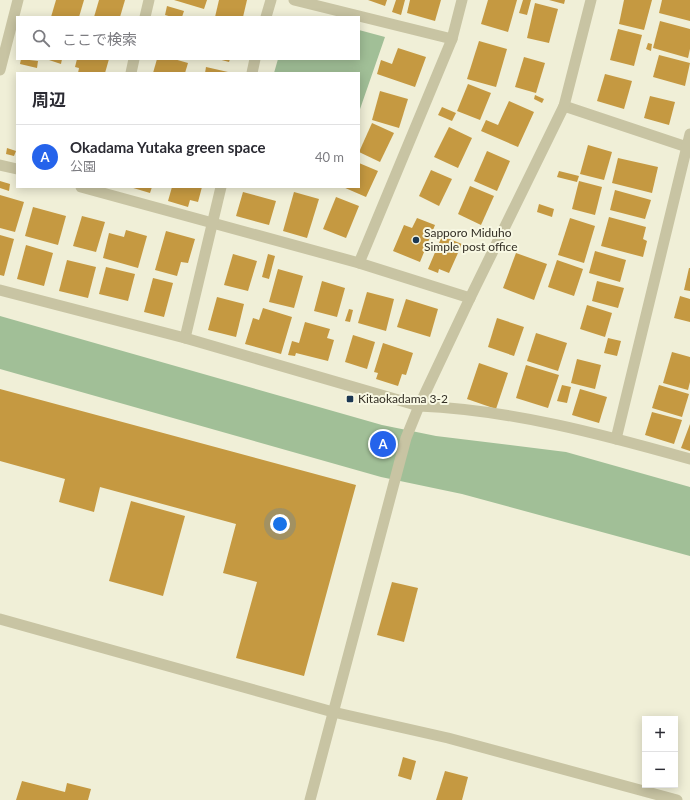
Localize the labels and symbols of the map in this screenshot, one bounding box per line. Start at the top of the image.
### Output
place label: Sapporo Miduho Simple post office [424,225,518,254]
marker: Sapporo Miduho Simple post office [411,235,421,245]
place label: Kitaokadama 3-2 [358,391,448,406]
marker: Kitaokadama 3-2 [345,394,355,404]
pin: A [370,429,396,459]
your location [270,514,290,534]

